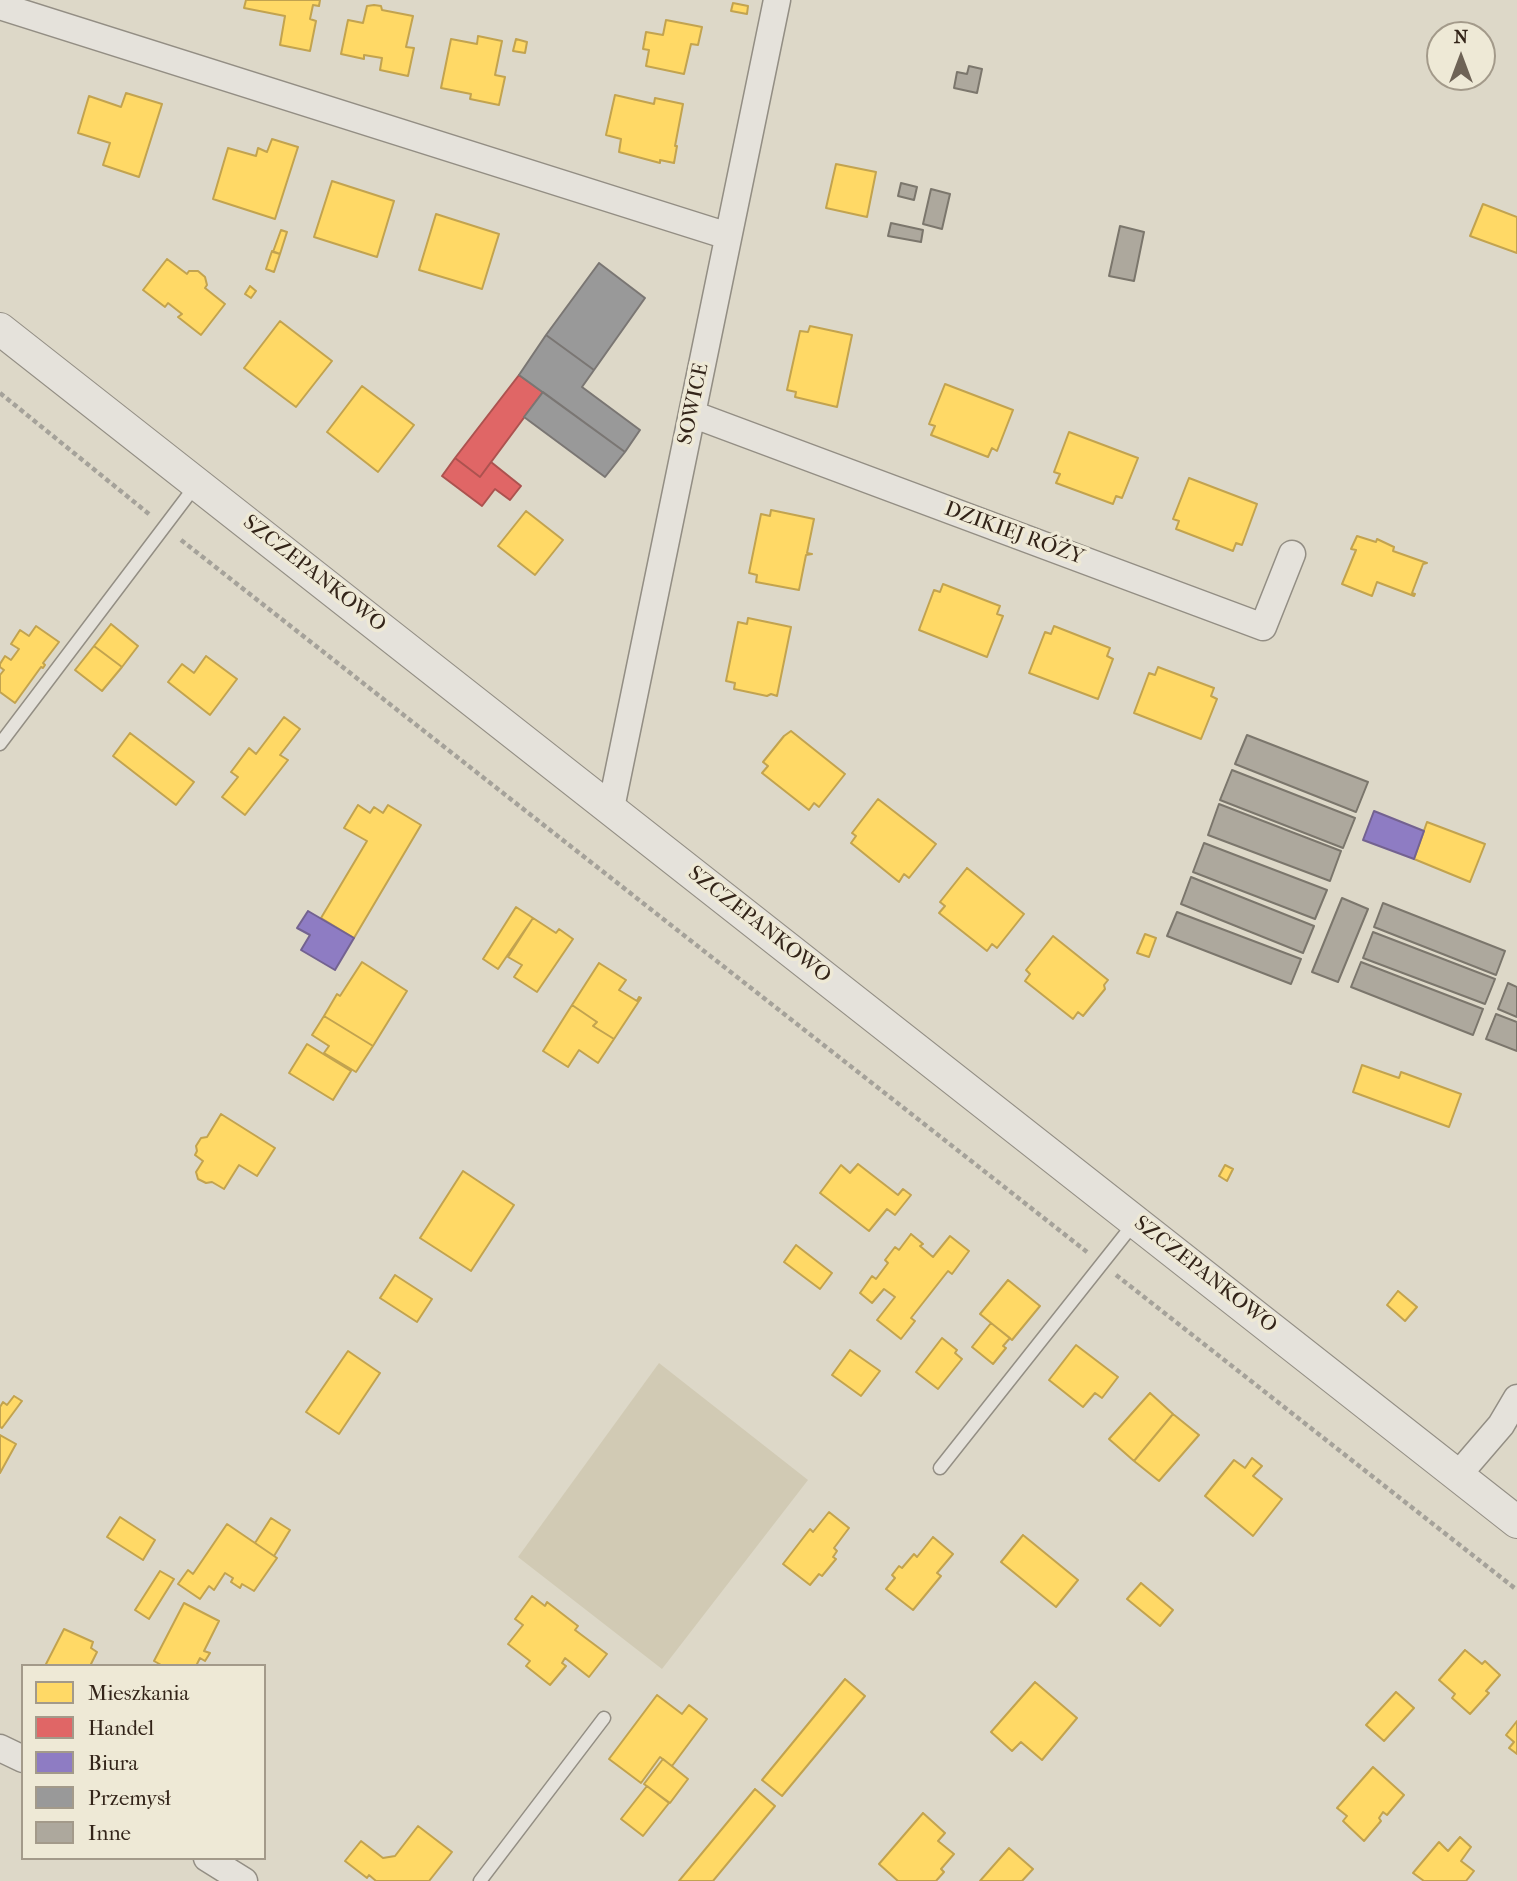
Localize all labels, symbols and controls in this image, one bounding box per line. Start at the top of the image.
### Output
north arrow [1426,21,1496,91]
text: N [1454,26,1468,48]
street label: SOWICE [673,361,715,447]
street label: DZIKIEJ RÓŻY [941,497,1087,571]
street label: SZCZEPANKOWO [237,510,391,638]
street label: SZCZEPANKOWO [682,861,836,989]
street label: SZCZEPANKOWO [1128,1211,1282,1339]
legend [21,1664,266,1860]
text: Mieszkania [88,1681,189,1705]
text: Handel [88,1716,154,1740]
text: Biura [88,1751,138,1775]
text: Przemysł [88,1786,171,1810]
text: Inne [88,1821,131,1845]

